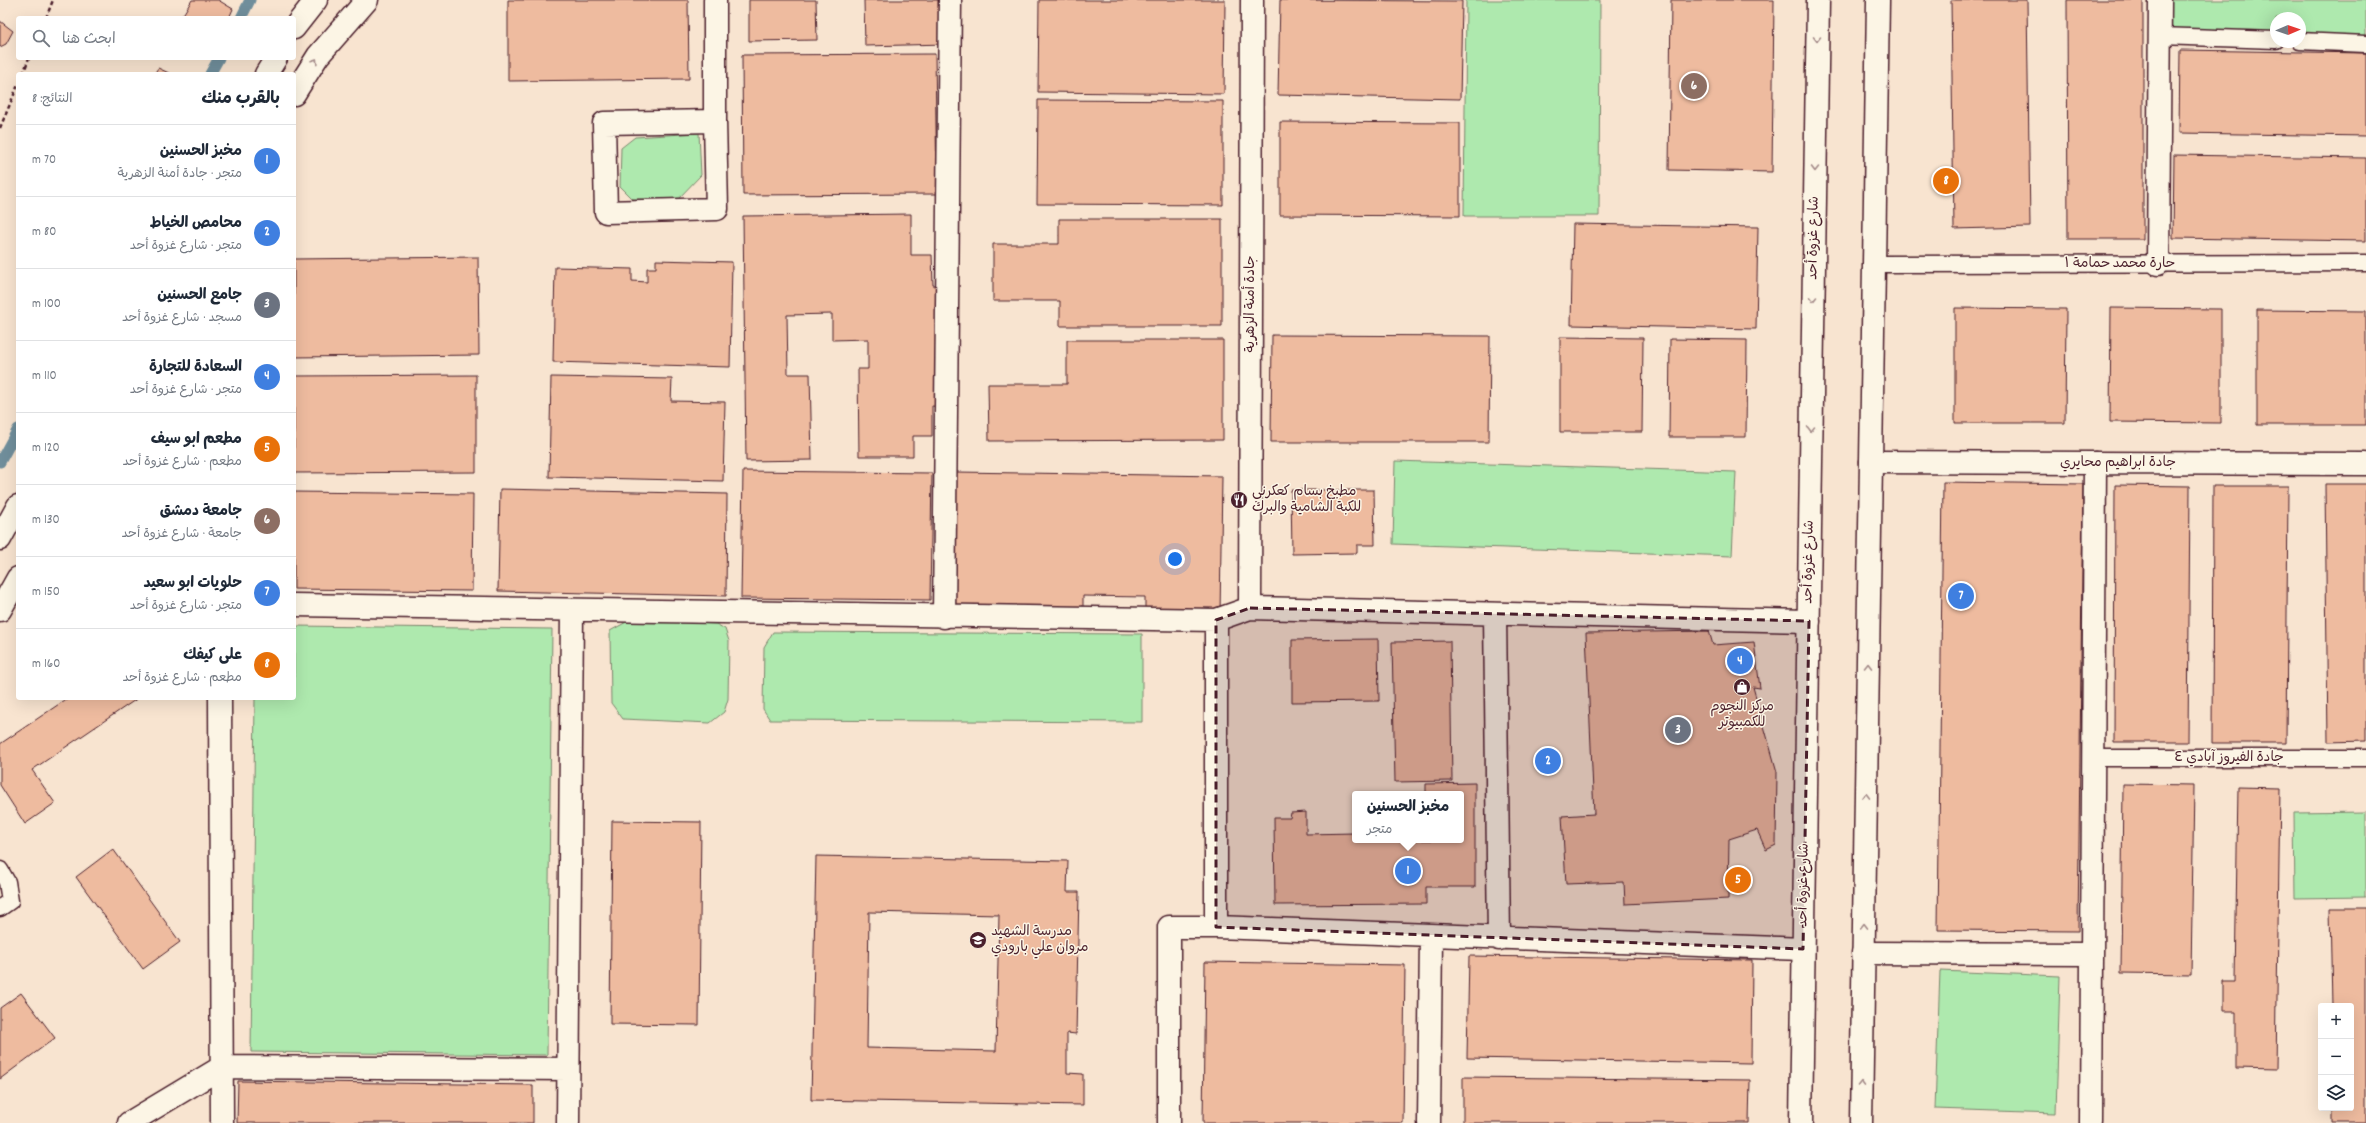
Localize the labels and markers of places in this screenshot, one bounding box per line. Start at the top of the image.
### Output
pin: 6 [1681,71,1707,101]
pin: 8 [1933,166,1959,196]
place label: مطبخ بسام كعكرني للكبة الشامية والبرك [1252,482,1361,518]
restaurant icon: مطبخ بسام كعكرني للكبة الشامية والبرك [1229,490,1249,510]
pin: 7 [1948,581,1974,611]
pin: 4 [1727,646,1753,676]
shop icon: مركز النجوم للكمبيوتر [1732,677,1752,697]
place label: مركز النجوم للكمبيوتر [1710,697,1774,733]
pin: 3 [1665,715,1691,745]
pin: 2 [1535,746,1561,776]
pin: 1 [1395,856,1421,886]
pin: 5 [1725,865,1751,895]
place label: مدرسة الشهيد مروان علي بارودي [991,922,1089,959]
school or university icon: مدرسة الشهيد مروان علي بارودي [968,930,988,950]

